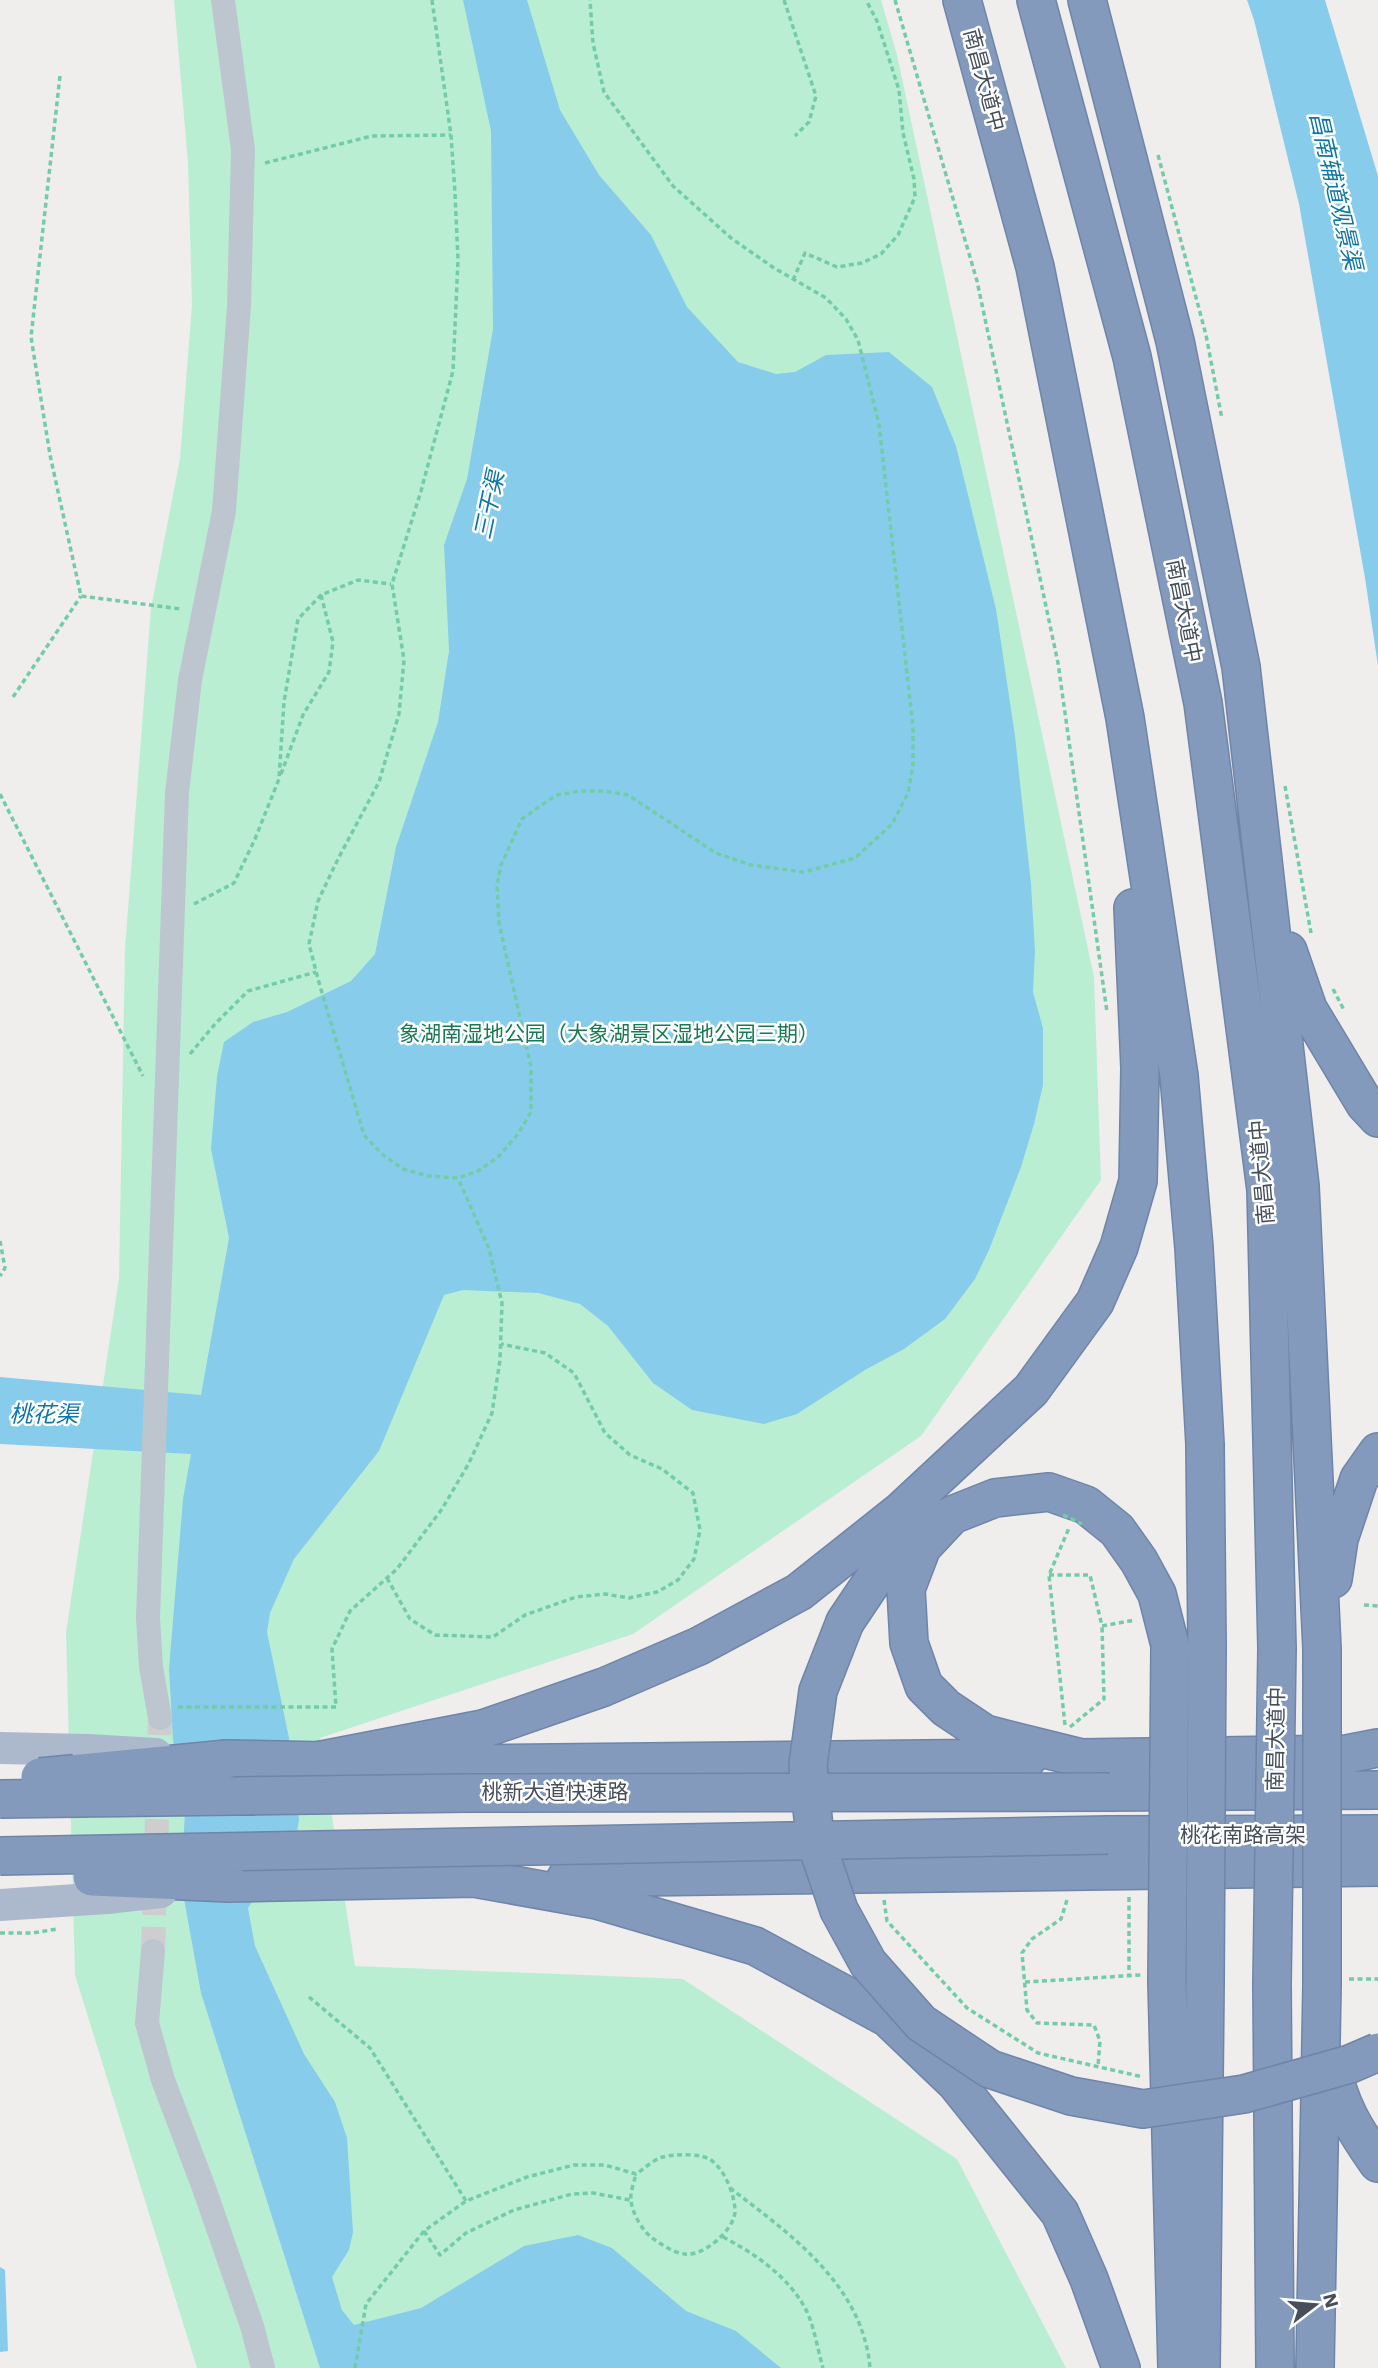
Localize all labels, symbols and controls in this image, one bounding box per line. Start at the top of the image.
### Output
street label: 南昌大道中 [959,26,1010,134]
water label: 昌南辅道观景渠 [1304,110,1367,276]
water label: 三干渠 [469,466,510,542]
street label: 南昌大道中 [1162,557,1207,665]
park label: 象湖南湿地公园（大象湖景区湿地公园三期） [399,1021,819,1046]
street label: 南昌大道中 [1244,1119,1279,1225]
water label: 桃花渠 [10,1401,82,1428]
street label: 南昌大道中 [1262,1686,1289,1792]
street label: 桃新大道快速路 [482,1779,629,1804]
street label: 桃花南路高架 [1180,1822,1306,1847]
north arrow [1280,2270,1350,2340]
text: N [1318,2291,1344,2310]

